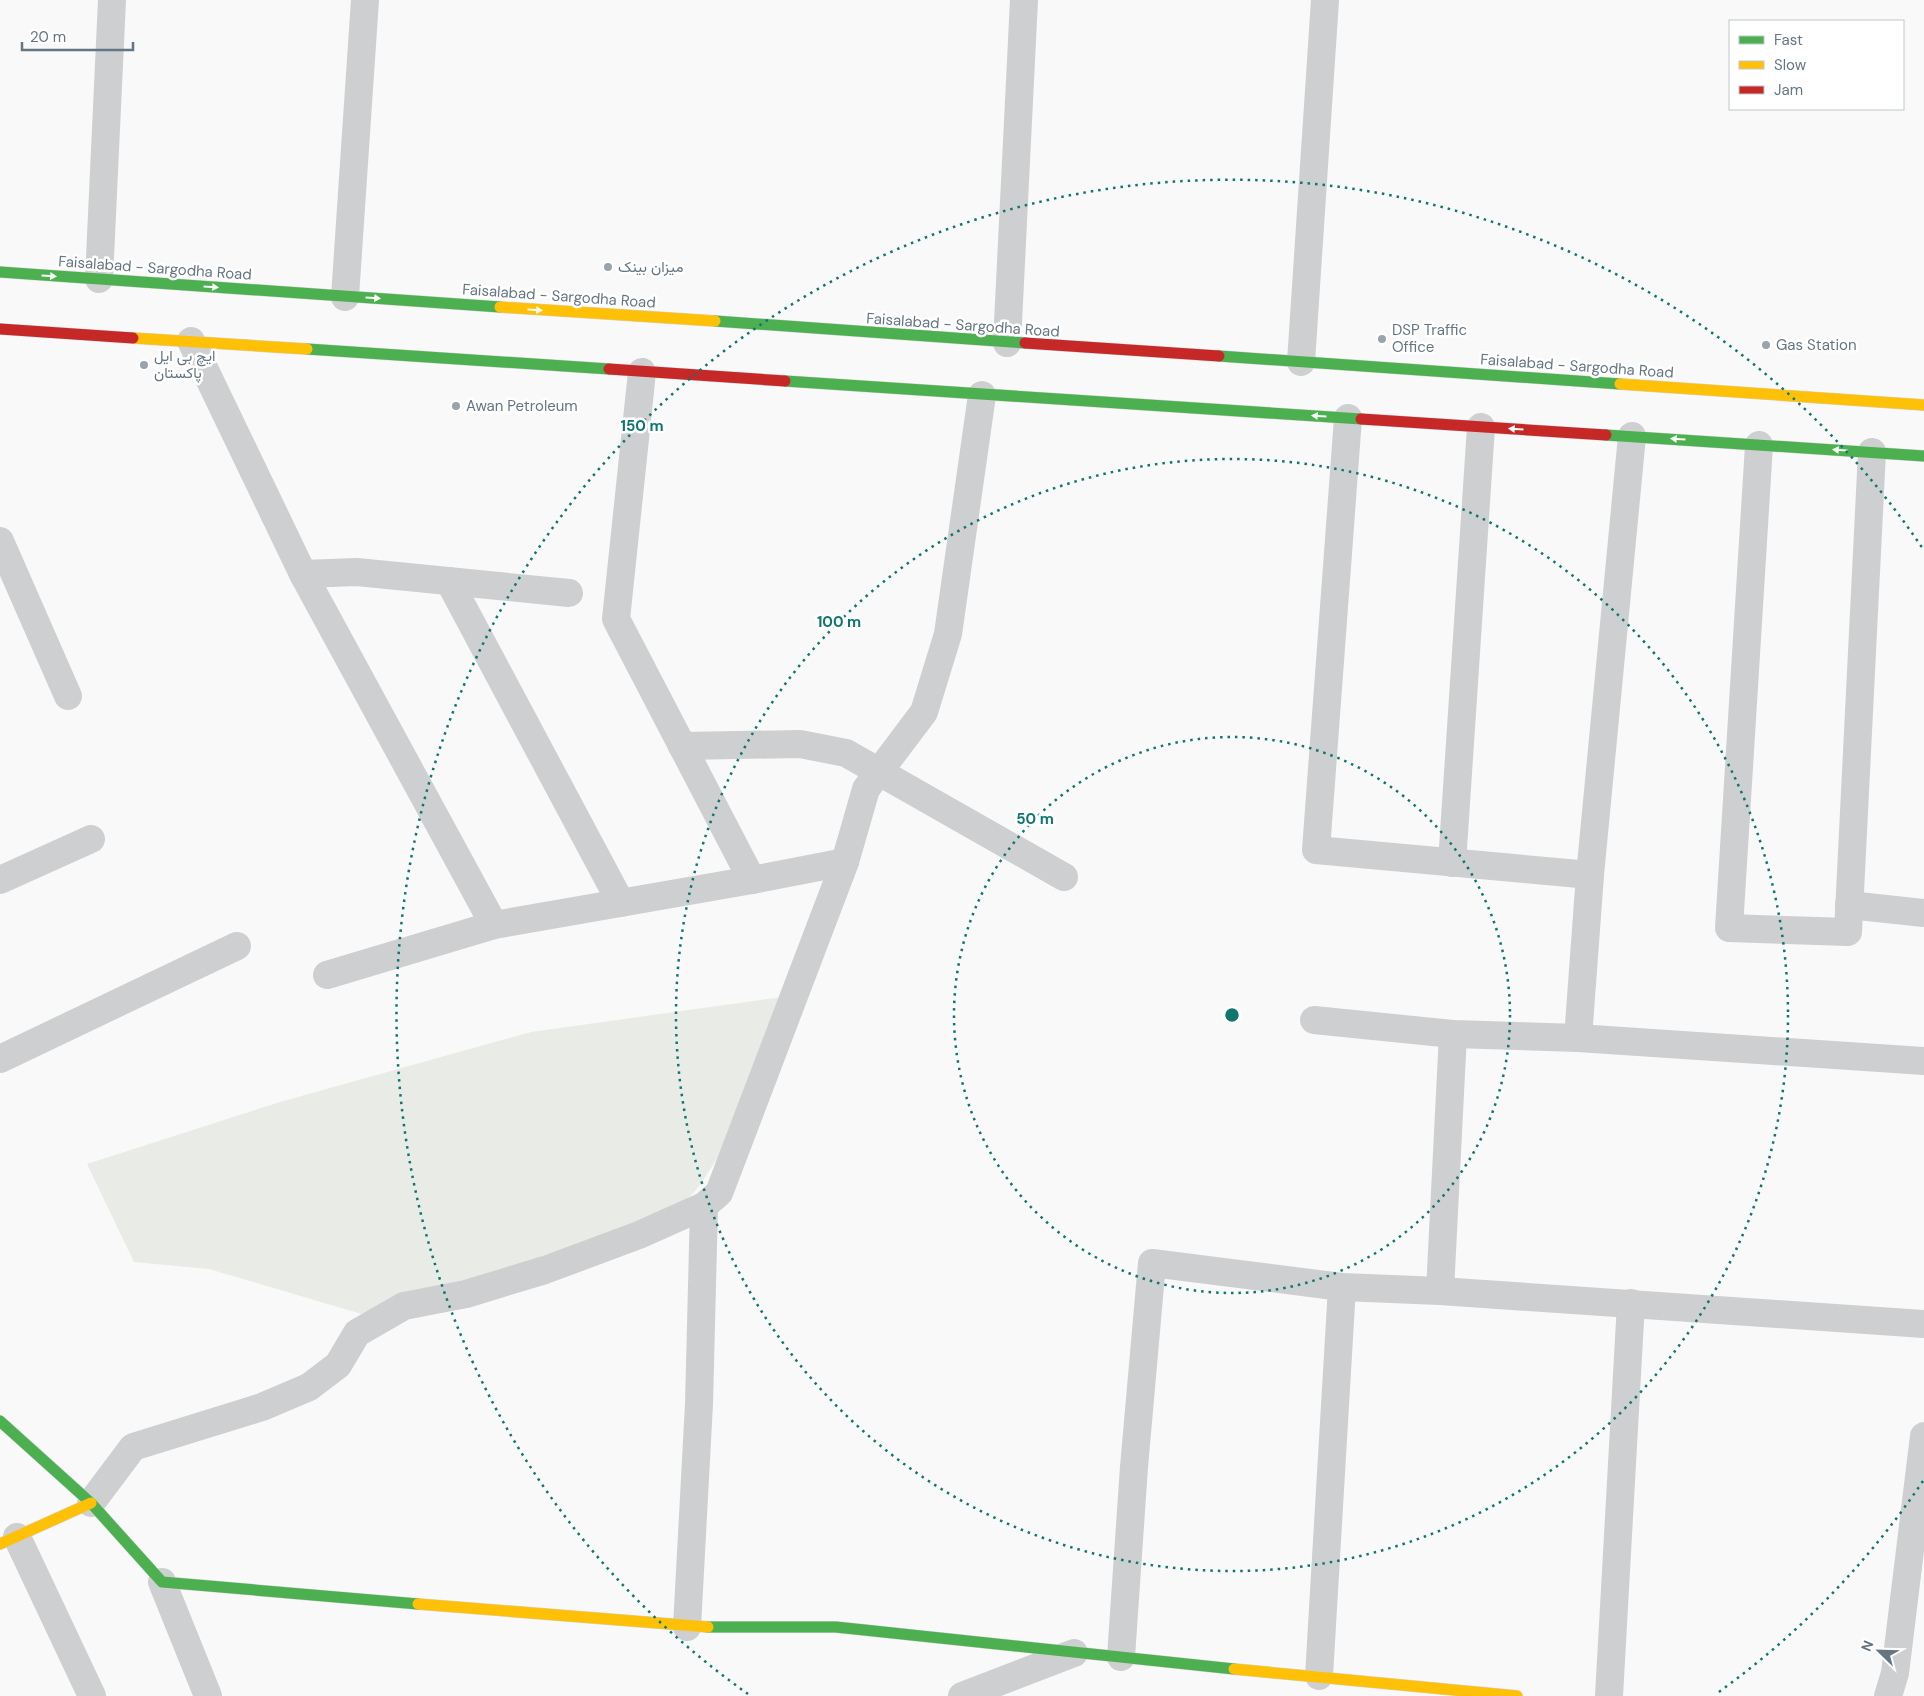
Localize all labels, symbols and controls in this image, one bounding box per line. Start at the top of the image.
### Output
scale bar [22,20,134,52]
legend [1729,20,1904,110]
text: 20 m [30,27,66,47]
text: Fast [1774,30,1803,50]
text: Slow [1774,55,1807,75]
text: Jam [1774,80,1803,100]
street label: Faisalabad - Sargodha Road [58,251,252,285]
place label: میزان بینک [618,257,683,277]
marker: میزان بینک [602,261,614,273]
one-way arrow [41,272,57,280]
street label: Faisalabad - Sargodha Road [462,279,656,313]
one-way arrow [203,283,219,291]
one-way arrow [365,295,381,303]
one-way arrow [527,306,543,314]
street label: Faisalabad - Sargodha Road [866,308,1060,342]
place label: DSP Traffic Office [1392,320,1467,357]
marker: DSP Traffic Office [1376,333,1388,345]
place label: Gas Station [1776,335,1857,355]
marker: Gas Station [1760,339,1772,351]
place label: ایچ بی ایل پاکستان [154,346,216,383]
street label: Faisalabad - Sargodha Road [1480,349,1674,383]
marker: ایچ بی ایل پاکستان [138,359,150,371]
place label: Awan Petroleum [466,396,578,416]
marker: Awan Petroleum [450,400,462,412]
one-way arrow [1311,412,1327,420]
text: 150 m [621,416,664,436]
one-way arrow [1508,424,1524,432]
one-way arrow [1670,435,1686,443]
one-way arrow [1832,446,1848,454]
text: 100 m [817,612,861,632]
text: 50 m [1016,809,1054,829]
centre of rings [1223,1006,1241,1024]
north arrow [1854,1626,1904,1676]
text: N [1857,1638,1877,1654]

